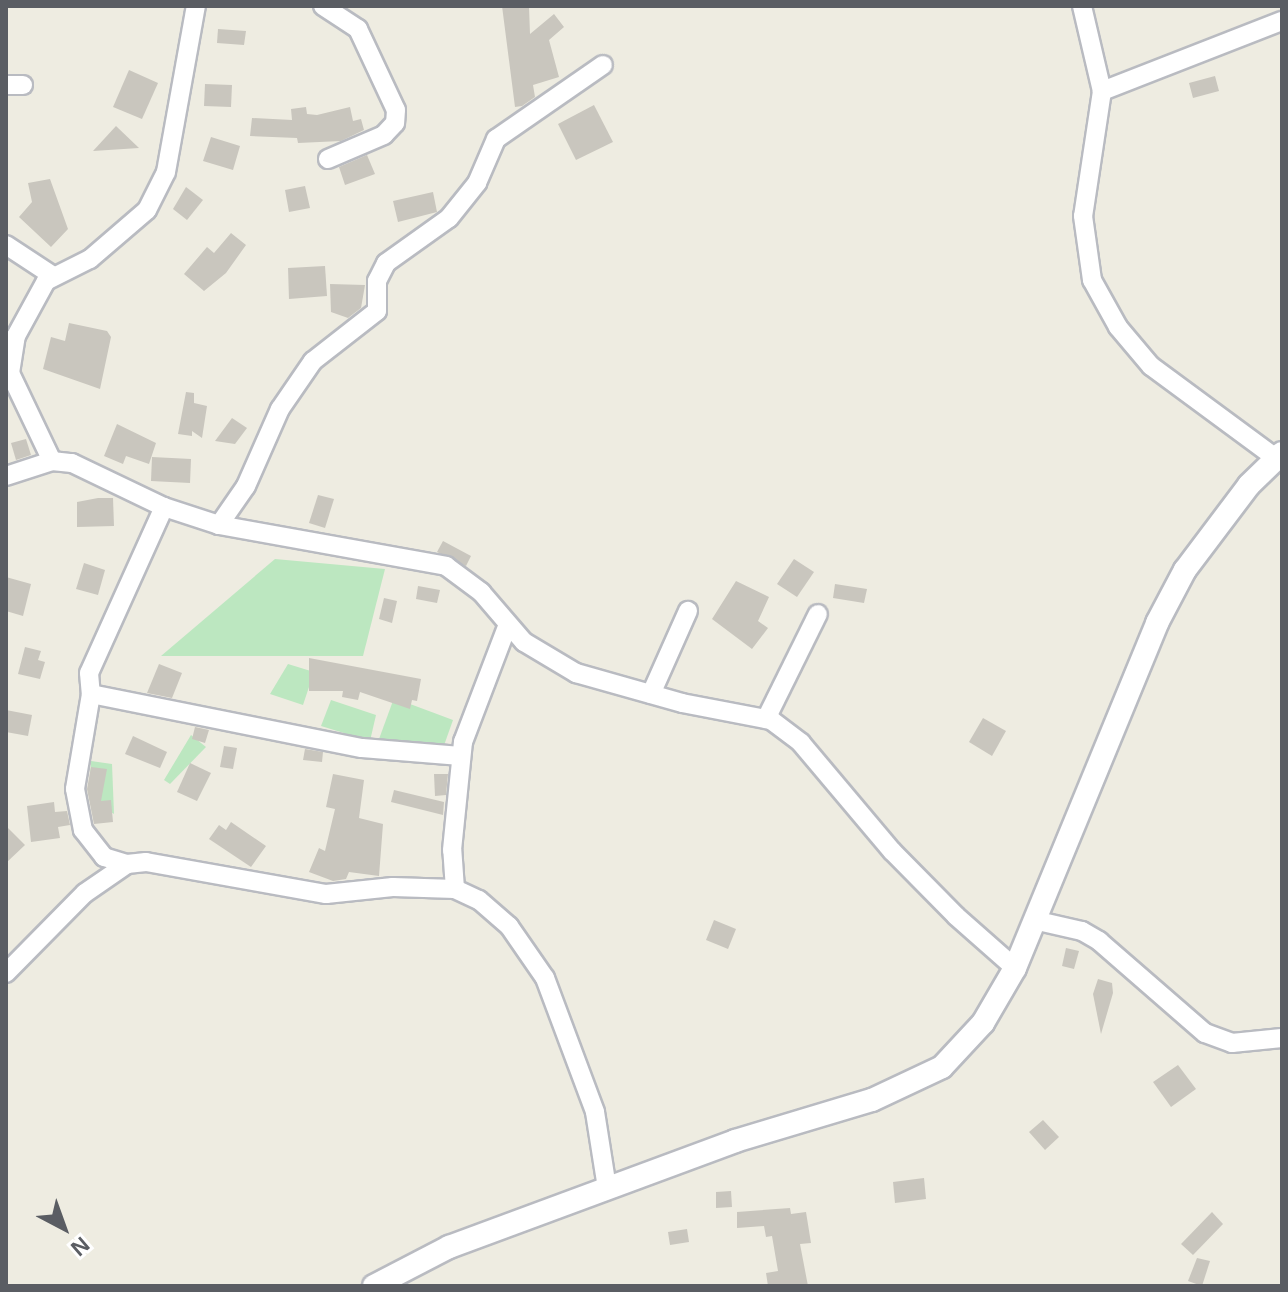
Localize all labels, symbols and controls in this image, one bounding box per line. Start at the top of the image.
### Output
north arrow [24,1188,104,1268]
text: N [66,1232,94,1261]

